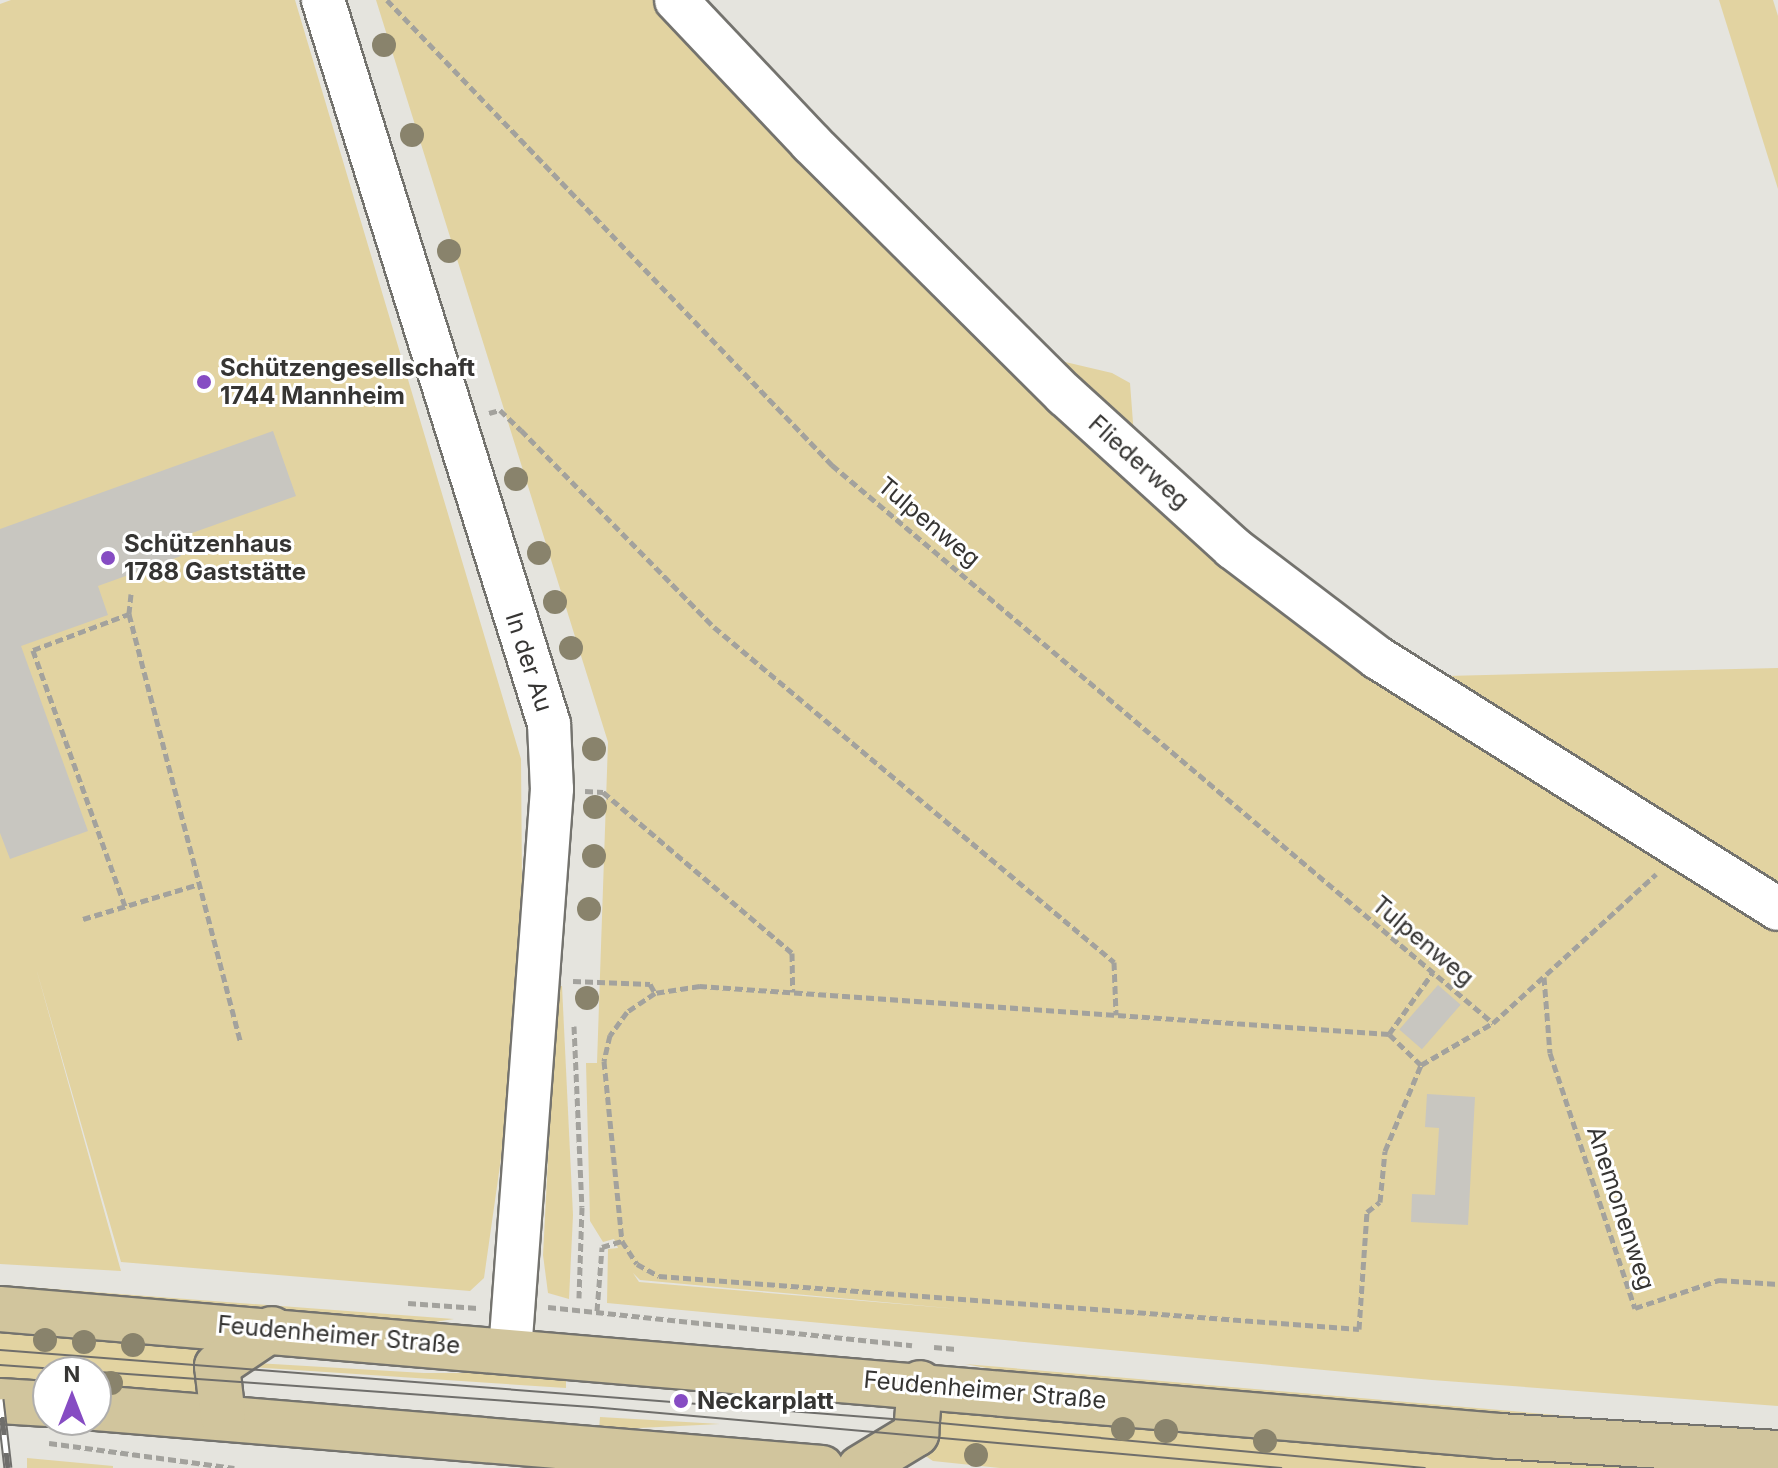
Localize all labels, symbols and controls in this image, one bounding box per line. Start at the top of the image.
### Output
place label: Schützengesellschaft 1744 Mannheim [220,354,475,410]
marker: Schützengesellschaft 1744 Mannheim [195,373,213,391]
street label: Fliederweg [1083,409,1195,515]
street label: Tulpenweg [872,471,986,573]
place label: Schützenhaus 1788 Gaststätte [124,530,306,586]
marker: Schützenhaus 1788 Gaststätte [99,549,117,567]
street label: In der Au [499,609,559,715]
street label: Tulpenweg [1366,890,1480,992]
street label: Anemonenweg [1581,1123,1661,1293]
street label: Feudenheimer Straße [216,1310,462,1360]
north arrow [32,1356,112,1436]
text: N [64,1361,80,1387]
street label: Feudenheimer Straße [862,1365,1108,1415]
place label: Neckarplatt [697,1387,834,1415]
marker: Neckarplatt [672,1392,690,1410]

